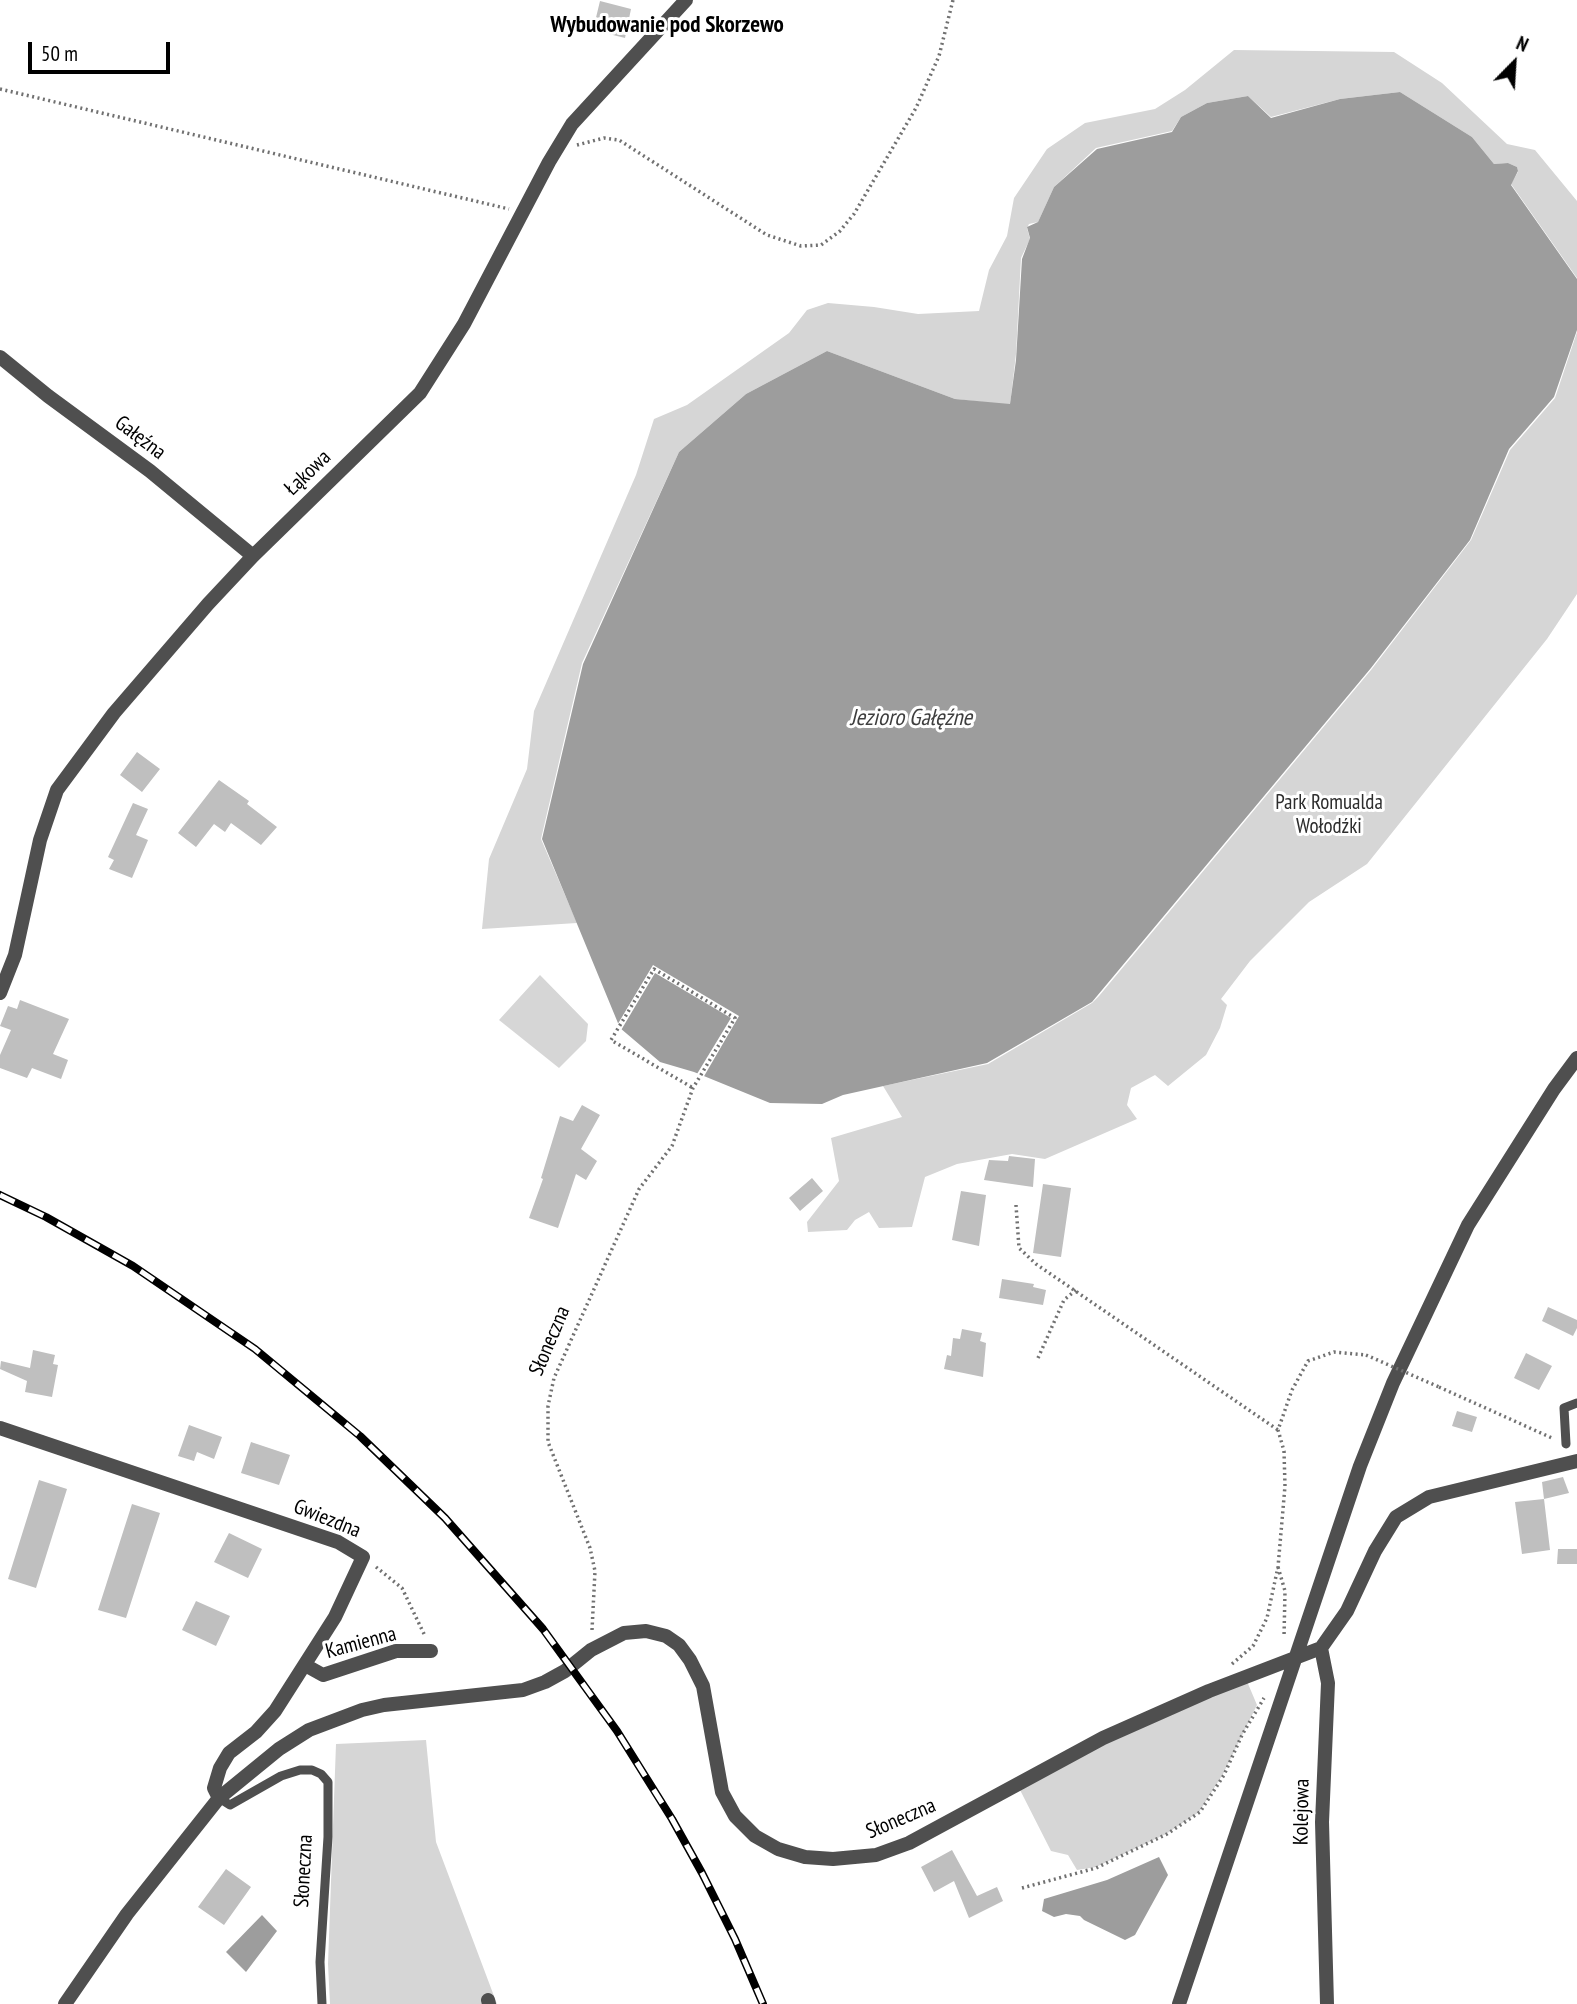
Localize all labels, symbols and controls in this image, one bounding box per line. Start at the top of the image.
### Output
district label: Wybudowanie pod Skorzewo [550,11,784,39]
scale bar [32,28,173,72]
north arrow [1479,28,1549,98]
text: N [1513,31,1532,57]
text: 50 m [41,40,78,67]
street label: Gałęźna [110,411,170,465]
street label: Łąkowa [280,445,336,501]
water label: Jezioro Gałęźne [850,704,972,732]
park label: Park Romualda Wołodźki [1275,790,1383,840]
street label: Słoneczna [524,1302,576,1380]
street label: Gwiezdna [290,1494,364,1544]
street label: Kamienna [323,1622,399,1664]
street label: Kolejowa [1289,1779,1315,1845]
street label: Słoneczna [862,1793,940,1845]
street label: Słoneczna [290,1834,318,1908]

